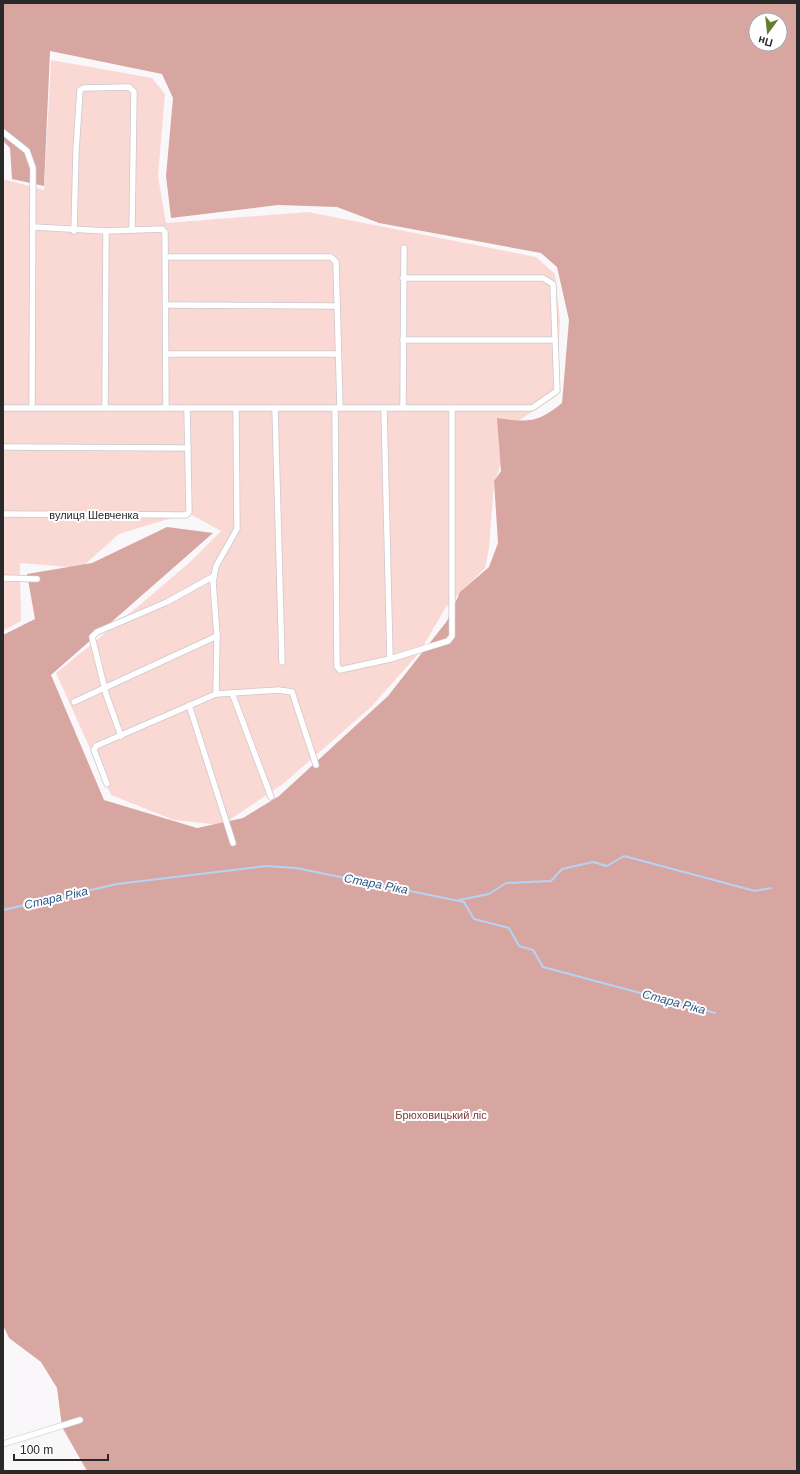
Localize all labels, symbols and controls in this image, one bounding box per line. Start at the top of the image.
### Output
north arrow [748,12,788,52]
text: Пн [757,34,774,49]
street label: вулиця Шевченка [49,509,140,521]
water label: Стара Ріка [343,871,409,897]
water label: Стара Ріка [23,884,90,912]
water label: Стара Ріка [641,987,707,1017]
park label: Брюховицький ліс [395,1109,487,1121]
scale bar [14,1436,108,1462]
text: 100 m [20,1443,53,1457]

